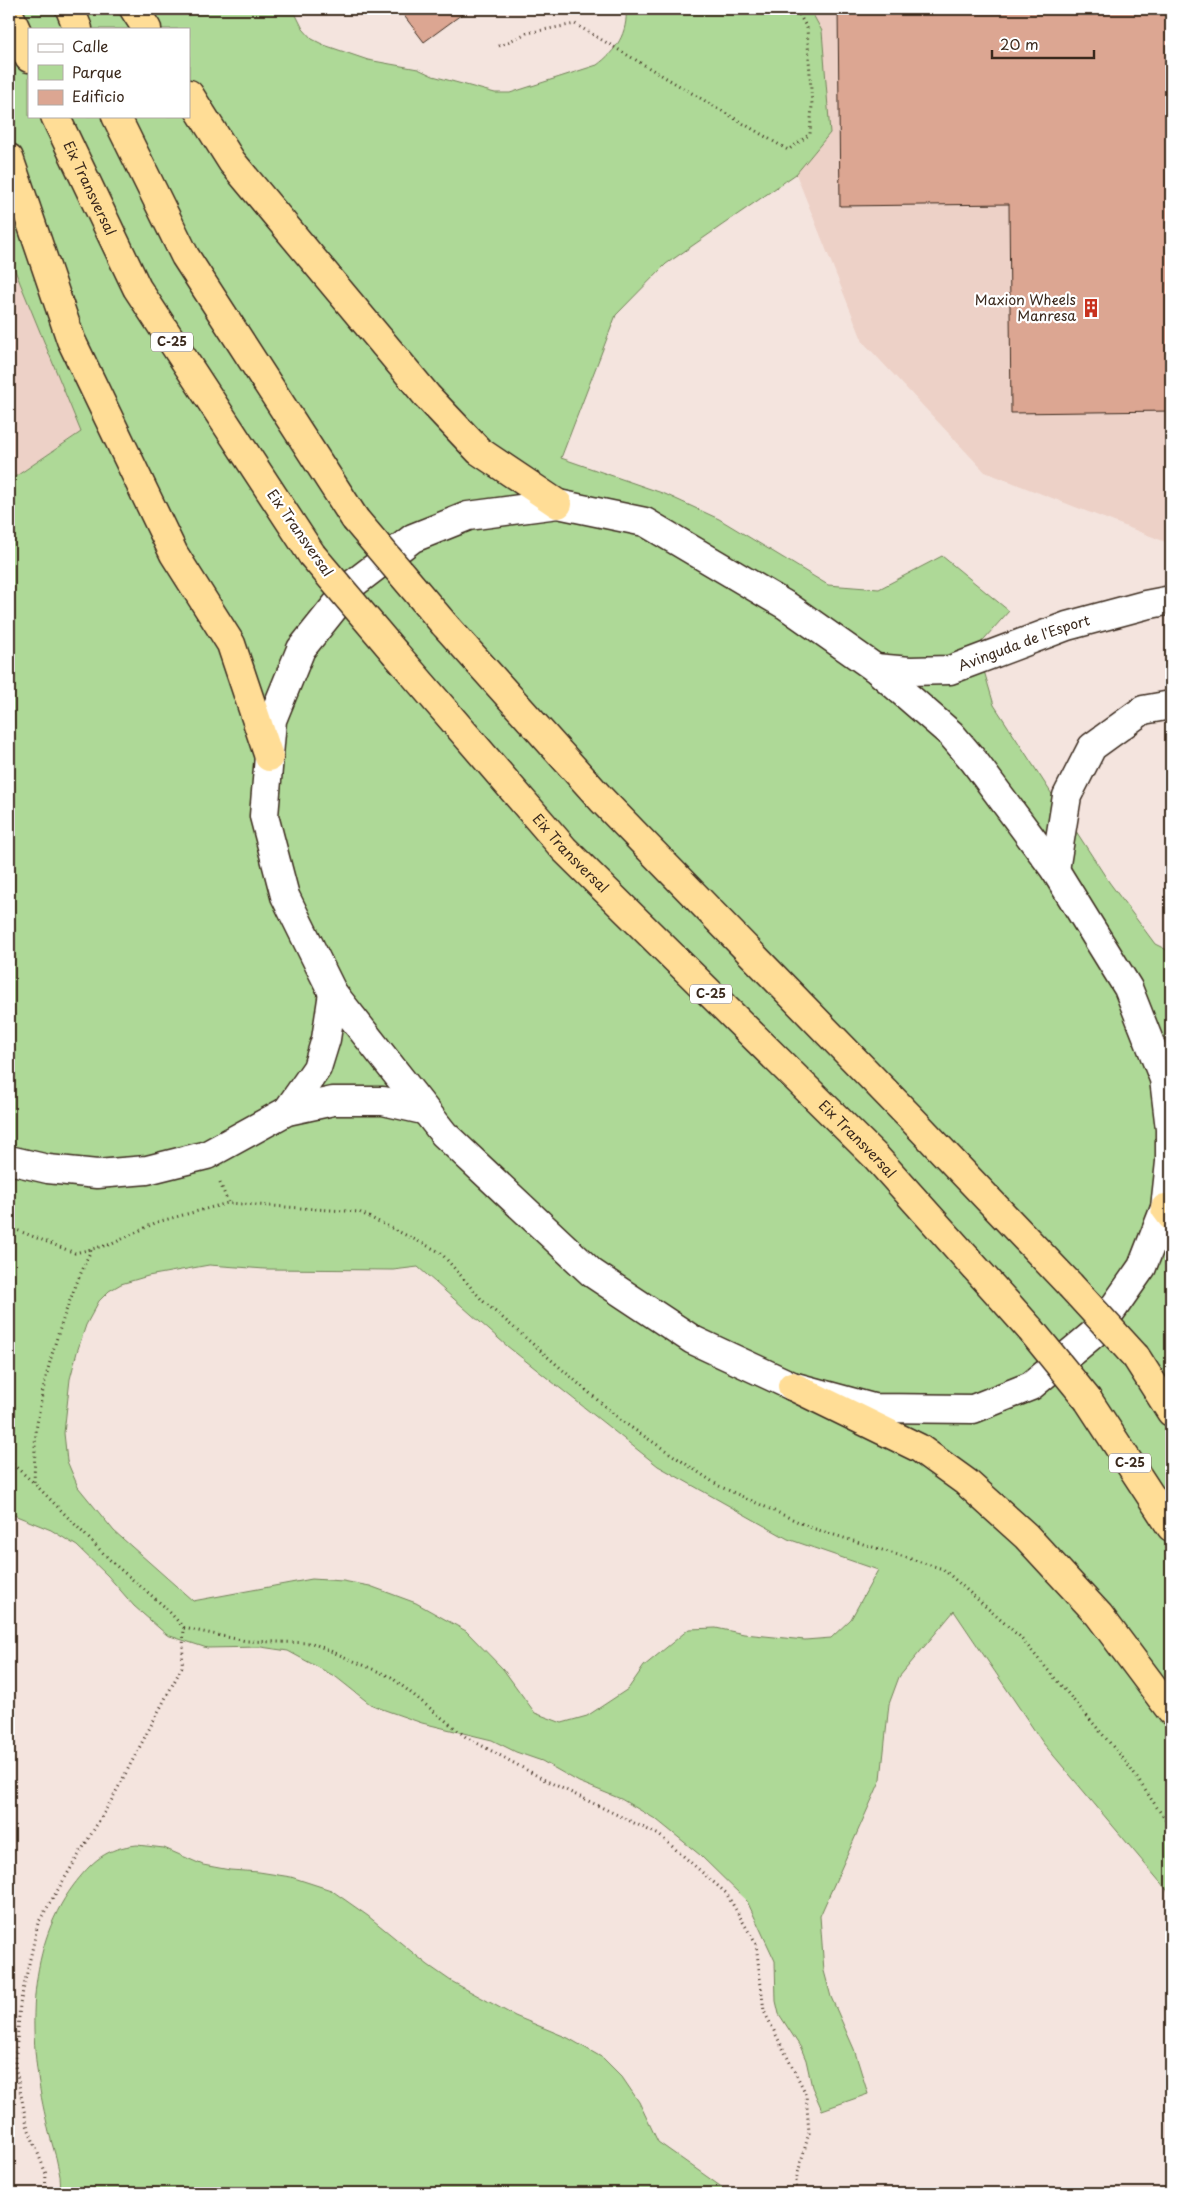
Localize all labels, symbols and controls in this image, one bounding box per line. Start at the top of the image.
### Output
legend [28,28,190,118]
scale bar [992,28,1095,60]
text: 20 m [1000,32,1039,55]
text: Calle [72,34,109,57]
text: Parque [72,60,122,83]
text: Edificio [72,84,125,107]
street label: Eix Transversal [58,137,121,239]
place label: Maxion Wheels Manresa [975,289,1076,326]
building icon: Maxion Wheels Manresa [1080,297,1102,319]
road number: C-25 [151,332,193,352]
street label: Eix Transversal [262,485,338,581]
street label: Avinguda de l'Esport [955,609,1092,676]
street label: Eix Transversal [528,809,614,897]
road number: C-25 [690,984,732,1004]
street label: Eix Transversal [814,1095,901,1183]
road number: C-25 [1109,1454,1151,1472]

